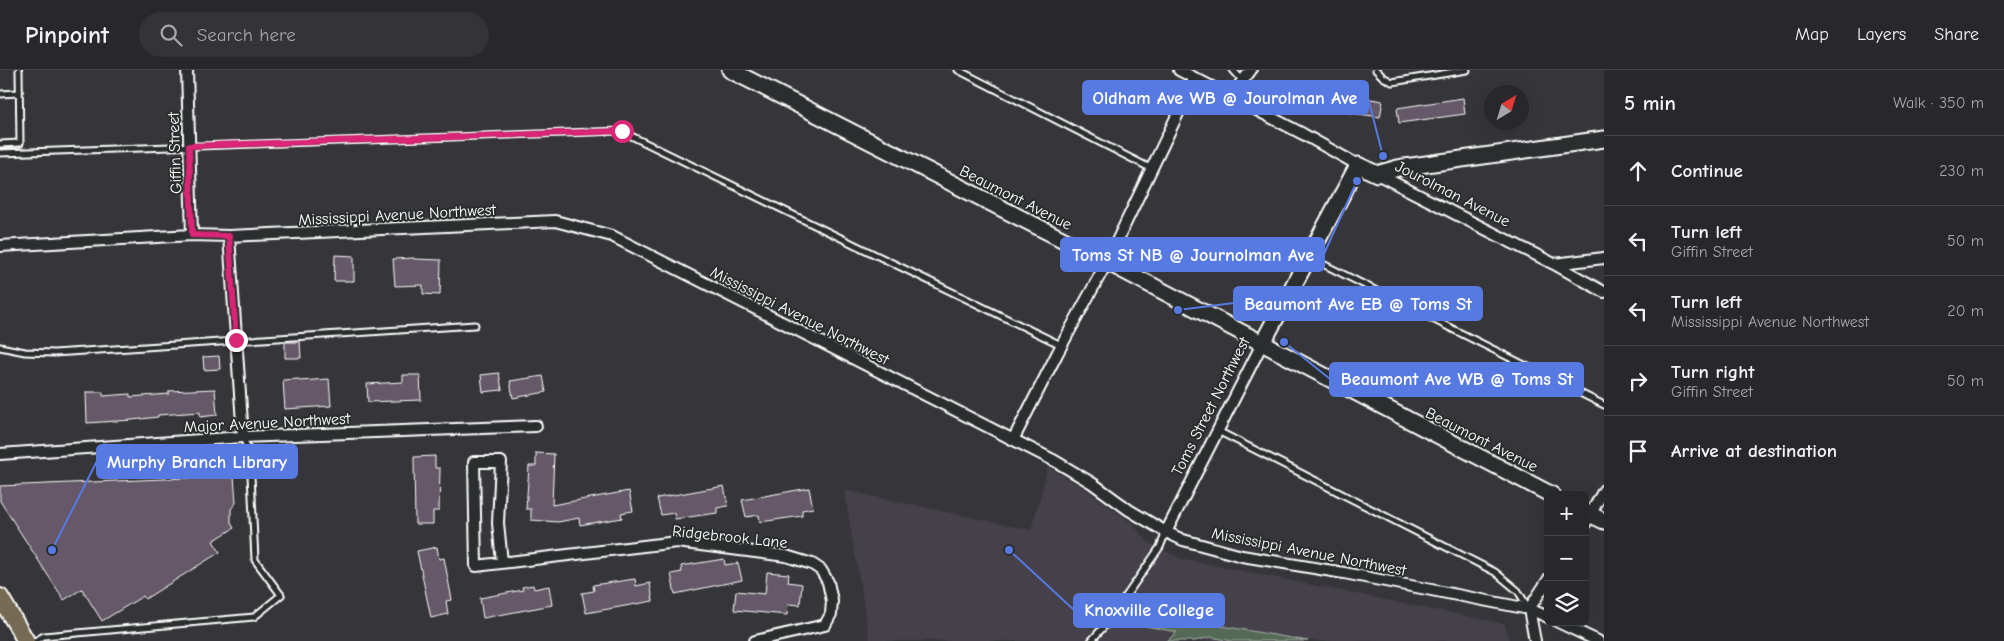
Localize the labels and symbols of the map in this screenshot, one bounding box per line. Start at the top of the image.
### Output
callout: Oldham Ave WB @ Jourolman Ave [1083,81,1368,114]
north arrow [1484,85,1529,130]
text: Oldham Ave WB @ Jourolman Ave [1093,88,1358,109]
street label: Giffin Street [165,111,185,194]
route start [611,120,634,143]
street label: Jourolman Avenue [1392,157,1513,231]
street label: Beaumont Avenue [956,162,1075,234]
street label: Mississippi Avenue Northwest [298,201,497,229]
callout: Toms St NB @ Journolman Ave [1061,238,1324,271]
text: Toms St NB @ Journolman Ave [1072,245,1314,266]
street label: Mississippi Avenue Northwest [707,263,892,369]
callout: Beaumont Ave EB @ Toms St [1234,287,1482,320]
text: Beaumont Ave EB @ Toms St [1244,294,1473,315]
route end [225,329,248,352]
street label: Toms Street Northwest [1168,334,1254,479]
callout: Beaumont Ave WB @ Toms St [1330,363,1583,396]
text: Beaumont Ave WB @ Toms St [1341,369,1574,390]
street label: Beaumont Avenue [1422,404,1541,476]
street label: Major Avenue Northwest [183,410,351,436]
callout: Murphy Branch Library [97,445,297,478]
text: Murphy Branch Library [107,452,288,473]
street label: Ridgebrook Lane [671,522,788,552]
street label: Mississippi Avenue Northwest [1210,524,1408,580]
callout: Knoxville College [1074,594,1224,627]
text: Knoxville College [1084,600,1214,621]

